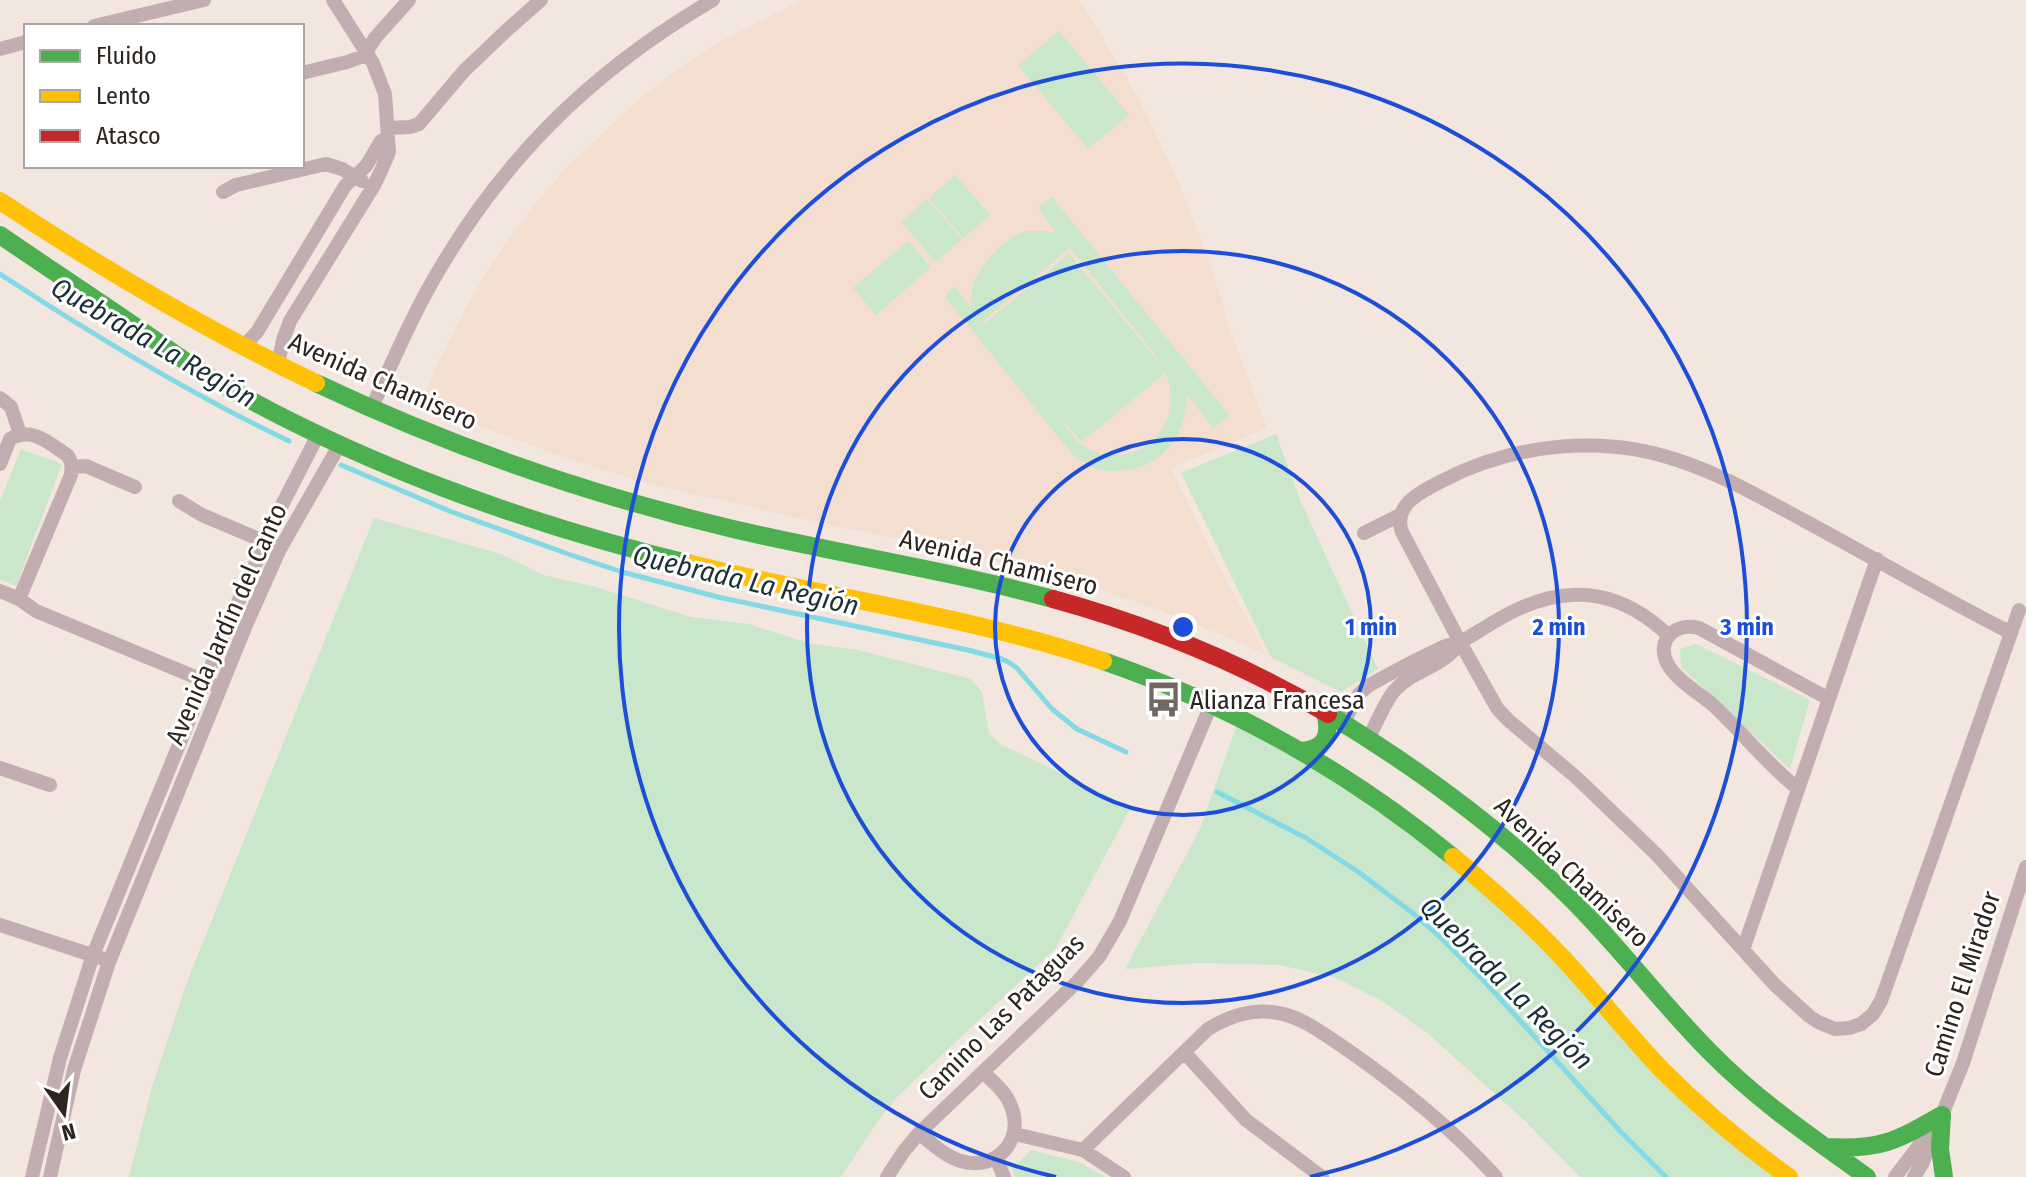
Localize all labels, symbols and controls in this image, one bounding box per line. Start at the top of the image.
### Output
legend [24,24,304,168]
text: Fluido [96,42,157,70]
text: Lento [96,82,151,110]
text: Atasco [96,122,161,150]
water label: Quebrada La Región [46,270,262,414]
street label: Avenida Chamisero [284,326,482,437]
street label: Avenida Jardín del Canto [159,499,294,750]
street label: Avenida Chamisero [897,523,1101,602]
water label: Quebrada La Región [630,538,862,623]
centre of rings [1169,613,1197,641]
text: 1 min [1345,613,1397,641]
text: 2 min [1531,613,1586,641]
text: 3 min [1719,613,1774,641]
bus stop icon: Alianza Francesa [1145,681,1183,719]
place label: Alianza Francesa [1190,685,1365,716]
street label: Avenida Chamisero [1488,791,1655,954]
street label: Camino El Mirador [1918,887,2007,1081]
water label: Quebrada La Región [1413,890,1600,1077]
street label: Camino Las Pataguas [912,928,1091,1107]
north arrow [24,1073,104,1153]
text: N [59,1117,78,1147]

